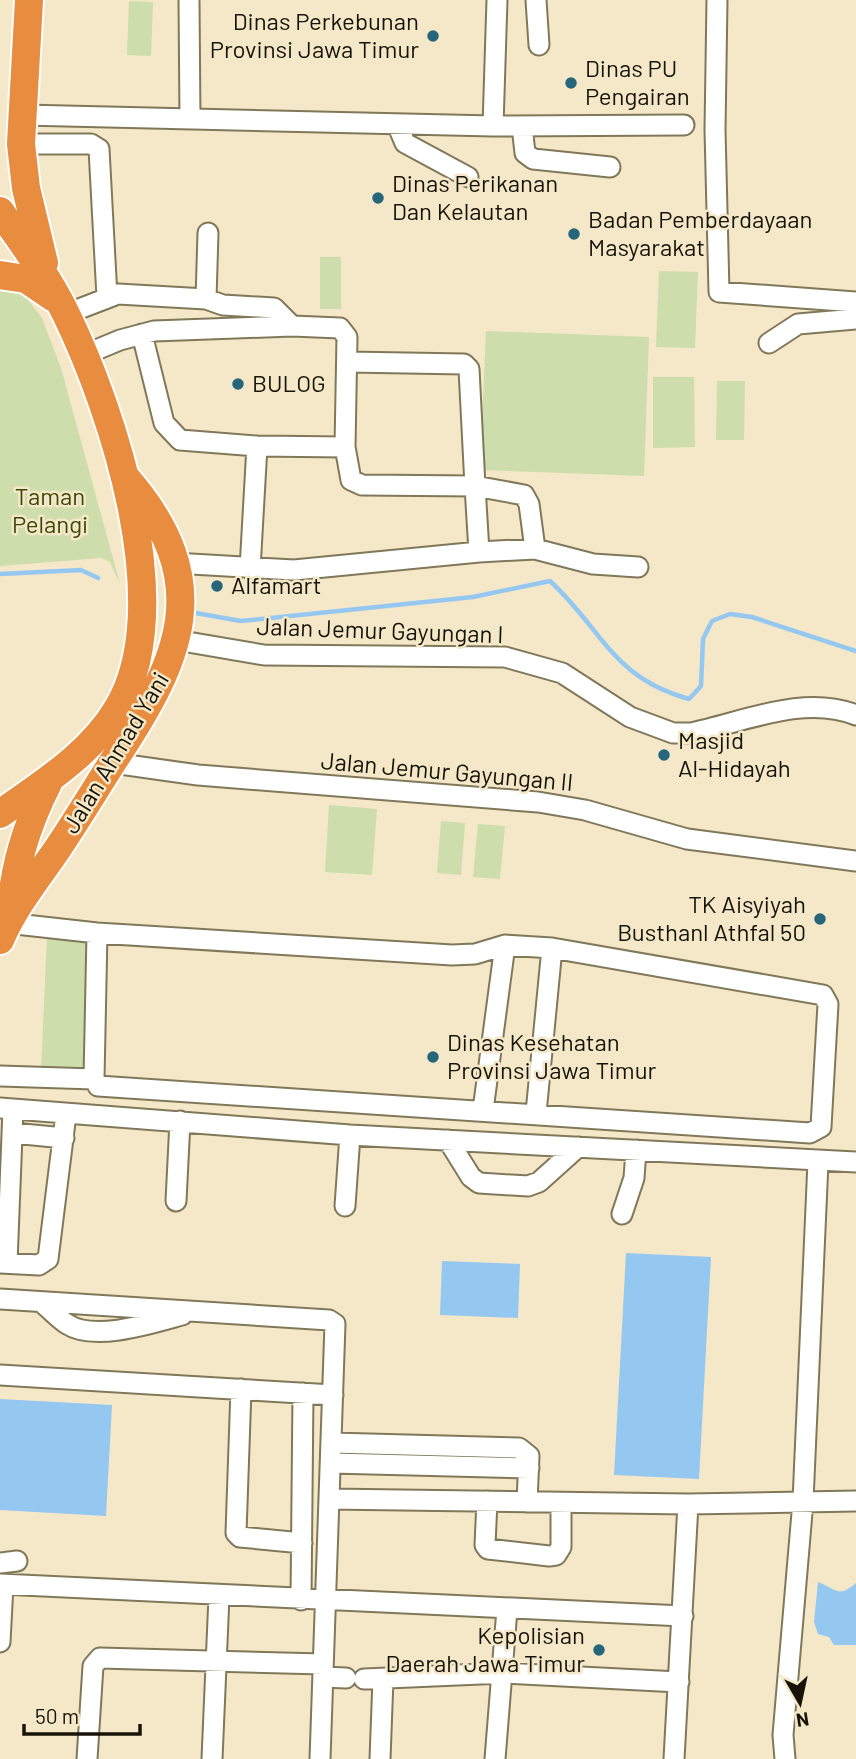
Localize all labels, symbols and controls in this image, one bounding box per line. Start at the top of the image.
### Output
place label: Dinas Perkebunan Provinsi Jawa Timur [210,6,419,63]
marker: Dinas Perkebunan Provinsi Jawa Timur [425,28,441,44]
place label: Dinas PU Pengairan [585,53,690,110]
marker: Dinas PU Pengairan [563,75,579,91]
place label: Dinas Perikanan Dan Kelautan [392,168,558,225]
marker: Dinas Perikanan Dan Kelautan [370,190,386,206]
place label: Badan Pemberdayaan Masyarakat [588,204,813,261]
marker: Badan Pemberdayaan Masyarakat [566,226,582,242]
place label: BULOG [252,368,326,397]
marker: BULOG [230,376,246,392]
park label: Taman Pelangi [12,481,88,538]
place label: Alfamart [231,570,321,599]
marker: Alfamart [209,578,225,594]
street label: Jalan Jemur Gayungan I [256,611,504,648]
street label: Jalan Ahmad Yani [55,666,174,838]
place label: Masjid Al-Hidayah [678,725,791,782]
street label: Jalan Jemur Gayungan II [320,745,575,796]
marker: Masjid Al-Hidayah [656,747,672,763]
place label: TK Aisyiyah Busthanl Athfal 50 [617,889,806,946]
marker: TK Aisyiyah Busthanl Athfal 50 [812,911,828,927]
place label: Dinas Kesehatan Provinsi Jawa Timur [447,1027,657,1084]
marker: Dinas Kesehatan Provinsi Jawa Timur [425,1049,441,1065]
place label: Kepolisian Daerah Jawa Timur [386,1620,585,1677]
marker: Kepolisian Daerah Jawa Timur [591,1642,607,1658]
north arrow [765,1668,835,1738]
scale bar [24,1692,140,1736]
text: 50 m [35,1703,79,1728]
text: N [795,1708,811,1733]

